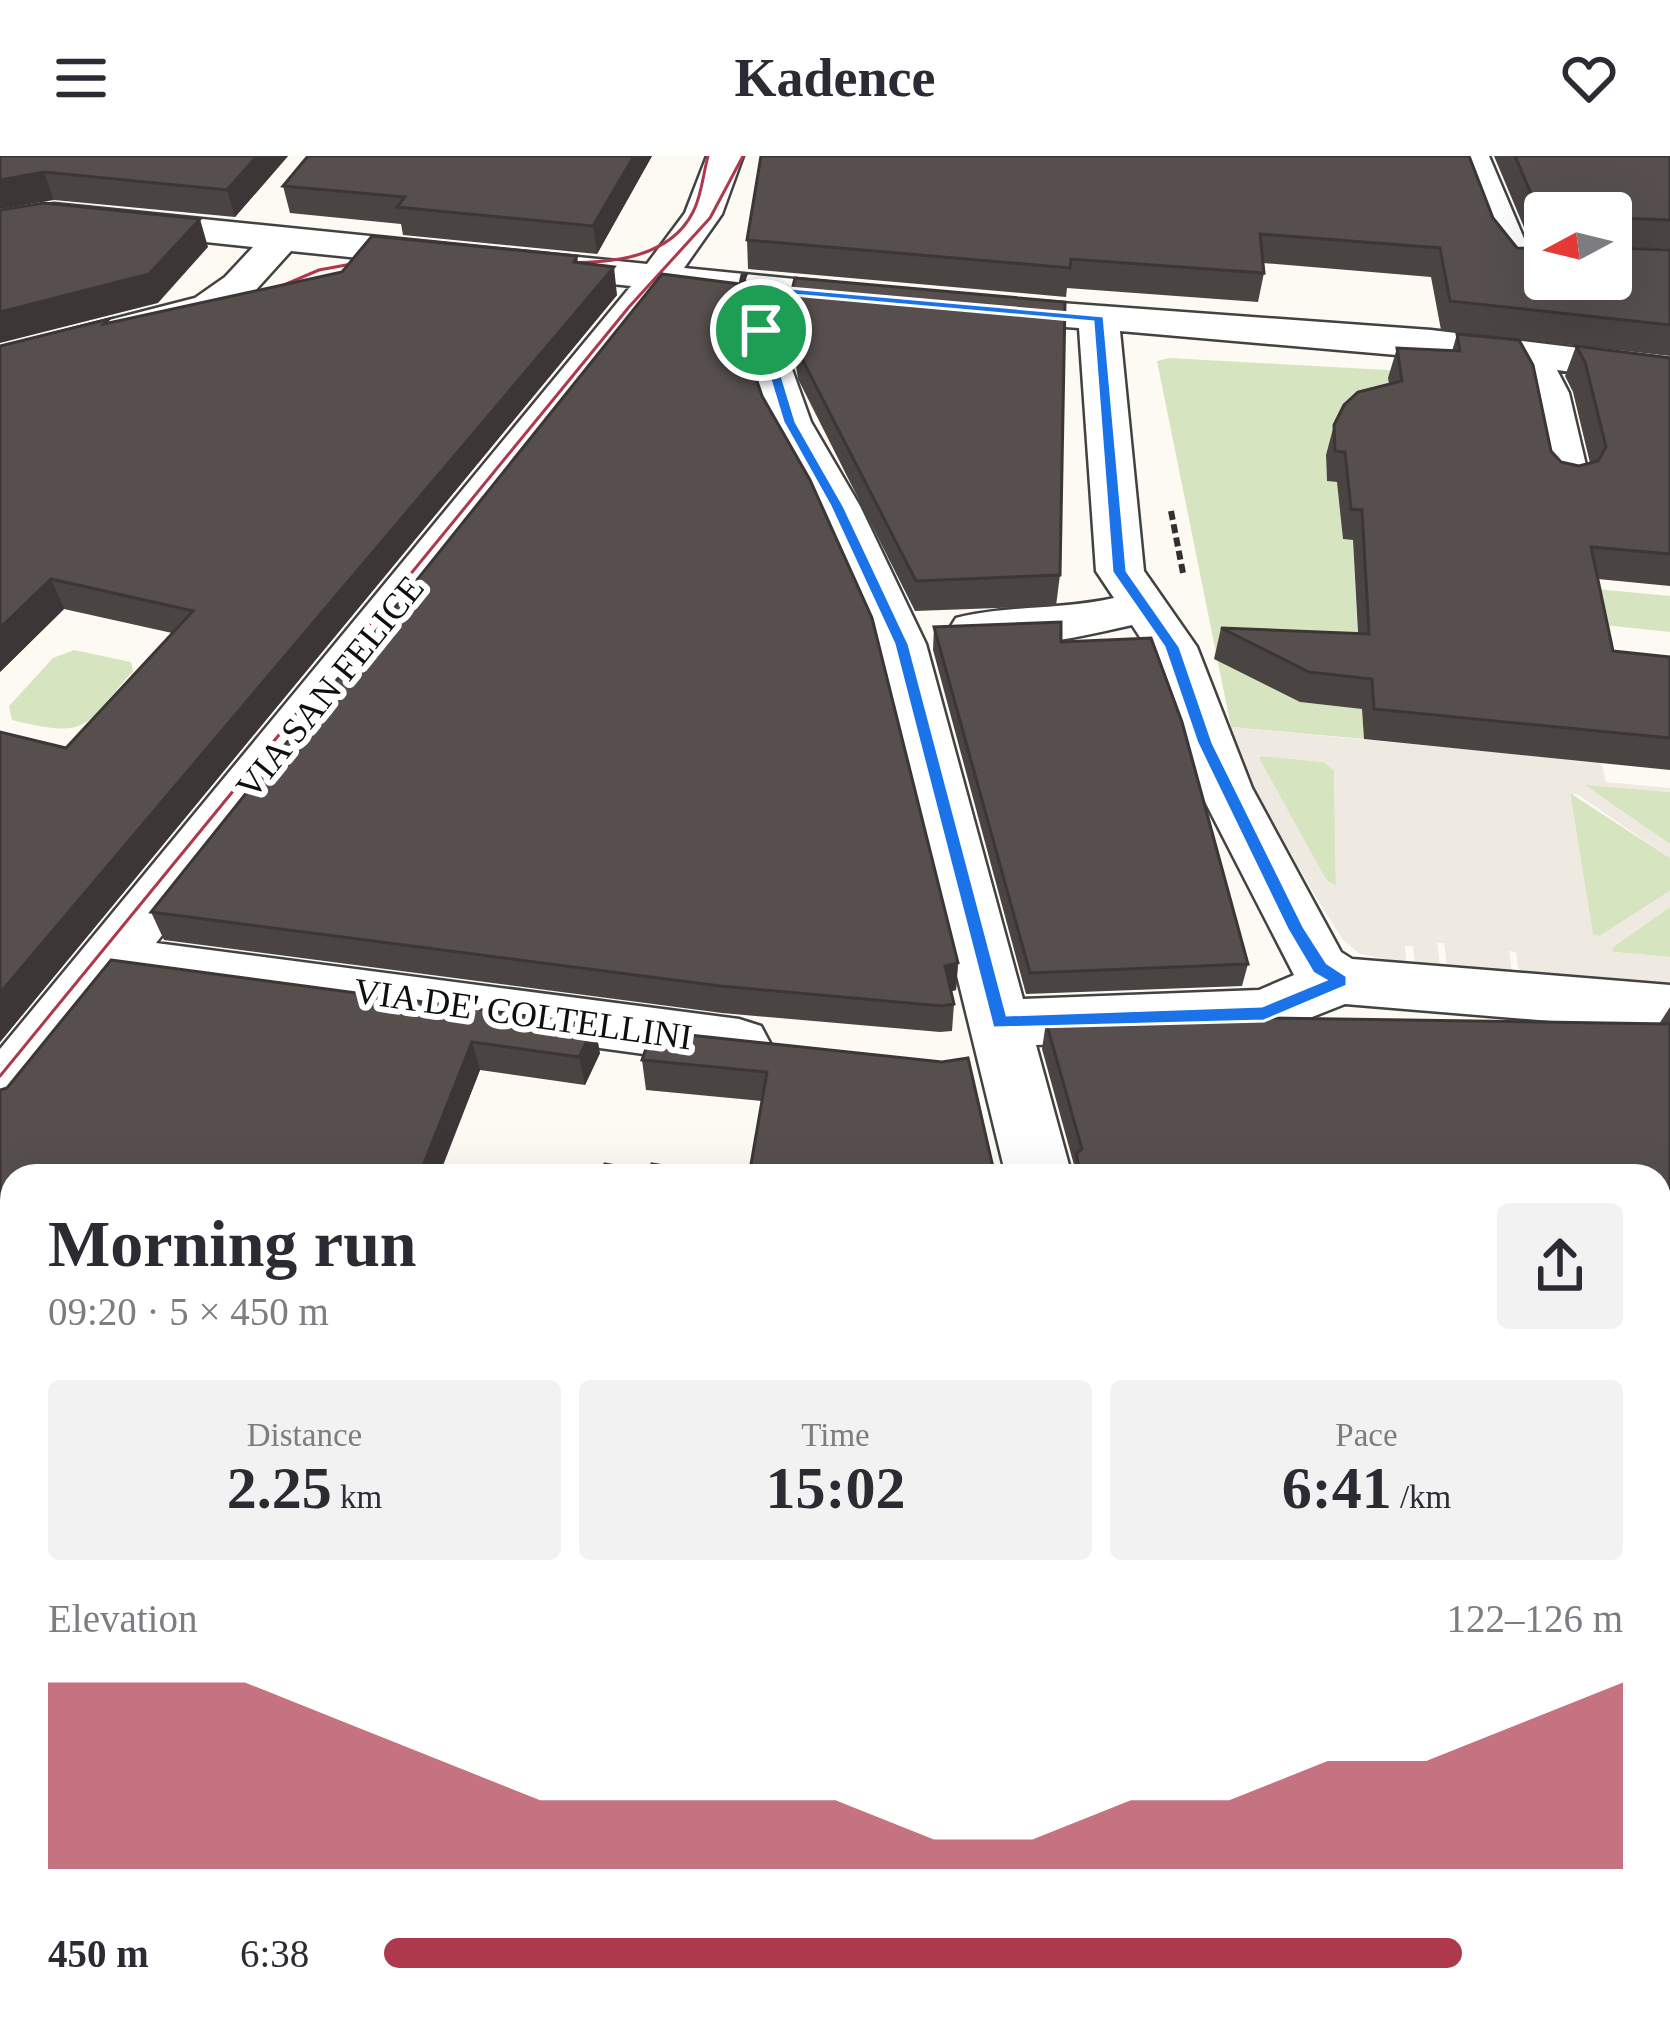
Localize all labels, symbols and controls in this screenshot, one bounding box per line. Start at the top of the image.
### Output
icon: menu [48,45,114,111]
icon: heart [1556,45,1622,111]
text: Kadence [735,48,935,108]
north arrow [1524,192,1632,300]
map controls [1524,192,1632,300]
pin [710,279,812,381]
icon: arrive [728,297,794,363]
street label: VIA SAN FELICE [228,568,432,806]
street label: VIA DE' COLTELLINI [351,970,695,1058]
button: share [1497,1203,1623,1329]
text: Morning run [48,1207,417,1280]
text: 09:20 · 5 × 450 m [48,1290,329,1333]
text: Distance [247,1417,362,1453]
text: Time [801,1417,870,1453]
text: Pace [1335,1417,1398,1453]
text: 2.25 [227,1455,332,1521]
text: 15:02 [766,1455,905,1521]
text: 6:41 [1282,1455,1392,1521]
text: km [332,1479,382,1515]
text: /km [1392,1479,1451,1515]
text: Elevation [48,1597,197,1640]
text: 122–126 m [1446,1597,1623,1640]
text: 450 m [48,1932,149,1975]
text: 6:38 [240,1932,309,1975]

